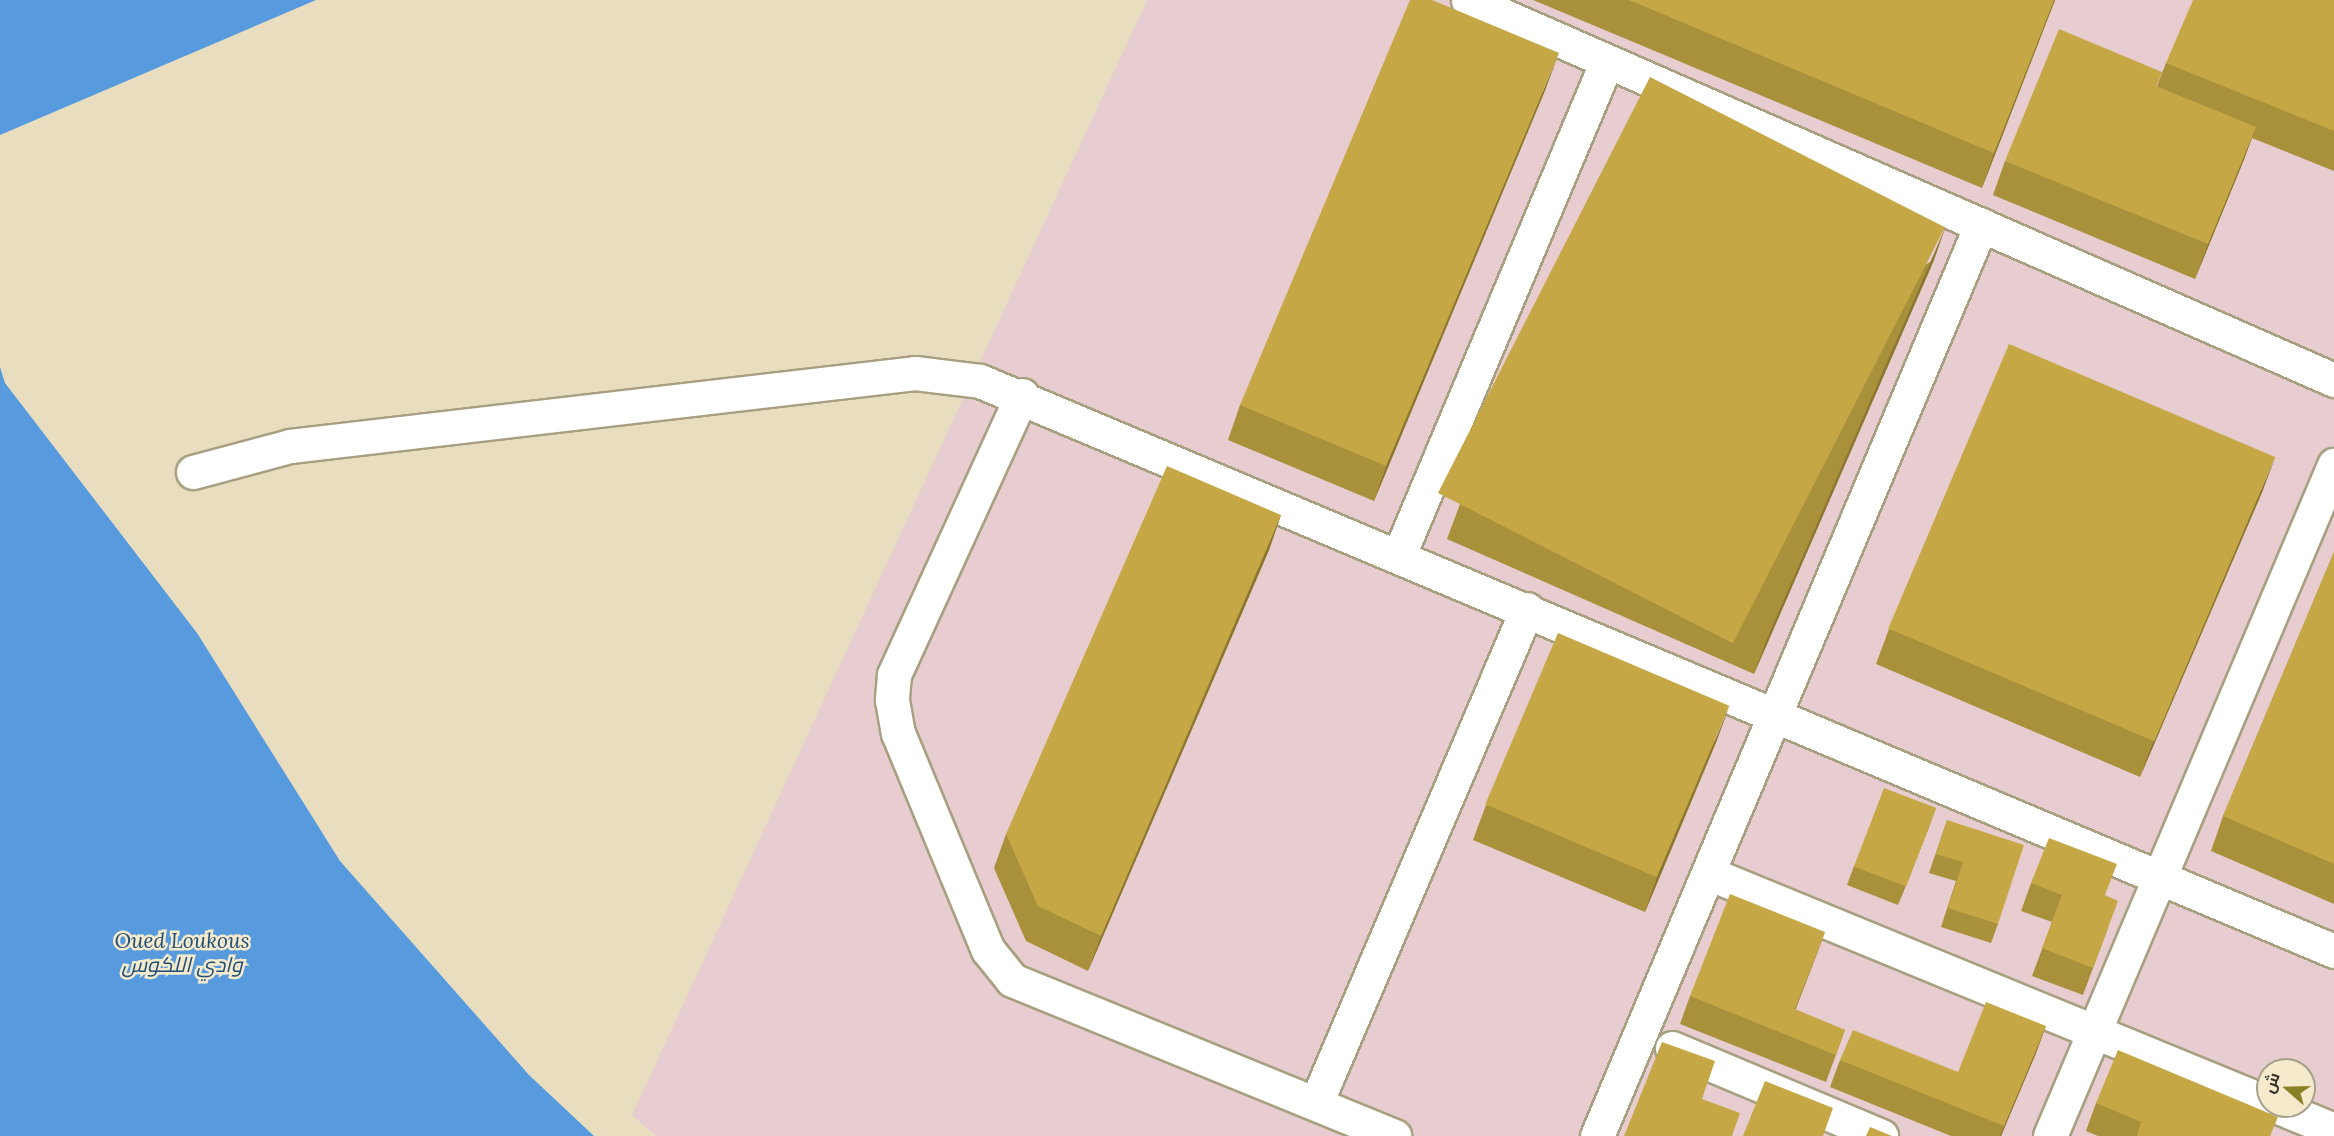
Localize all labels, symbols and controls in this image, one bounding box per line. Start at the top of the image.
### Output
water label: Oued Loukous وادي اللكوس [115,928,249,978]
north arrow [2256,1058,2316,1118]
text: ش [2258,1069,2284,1096]

